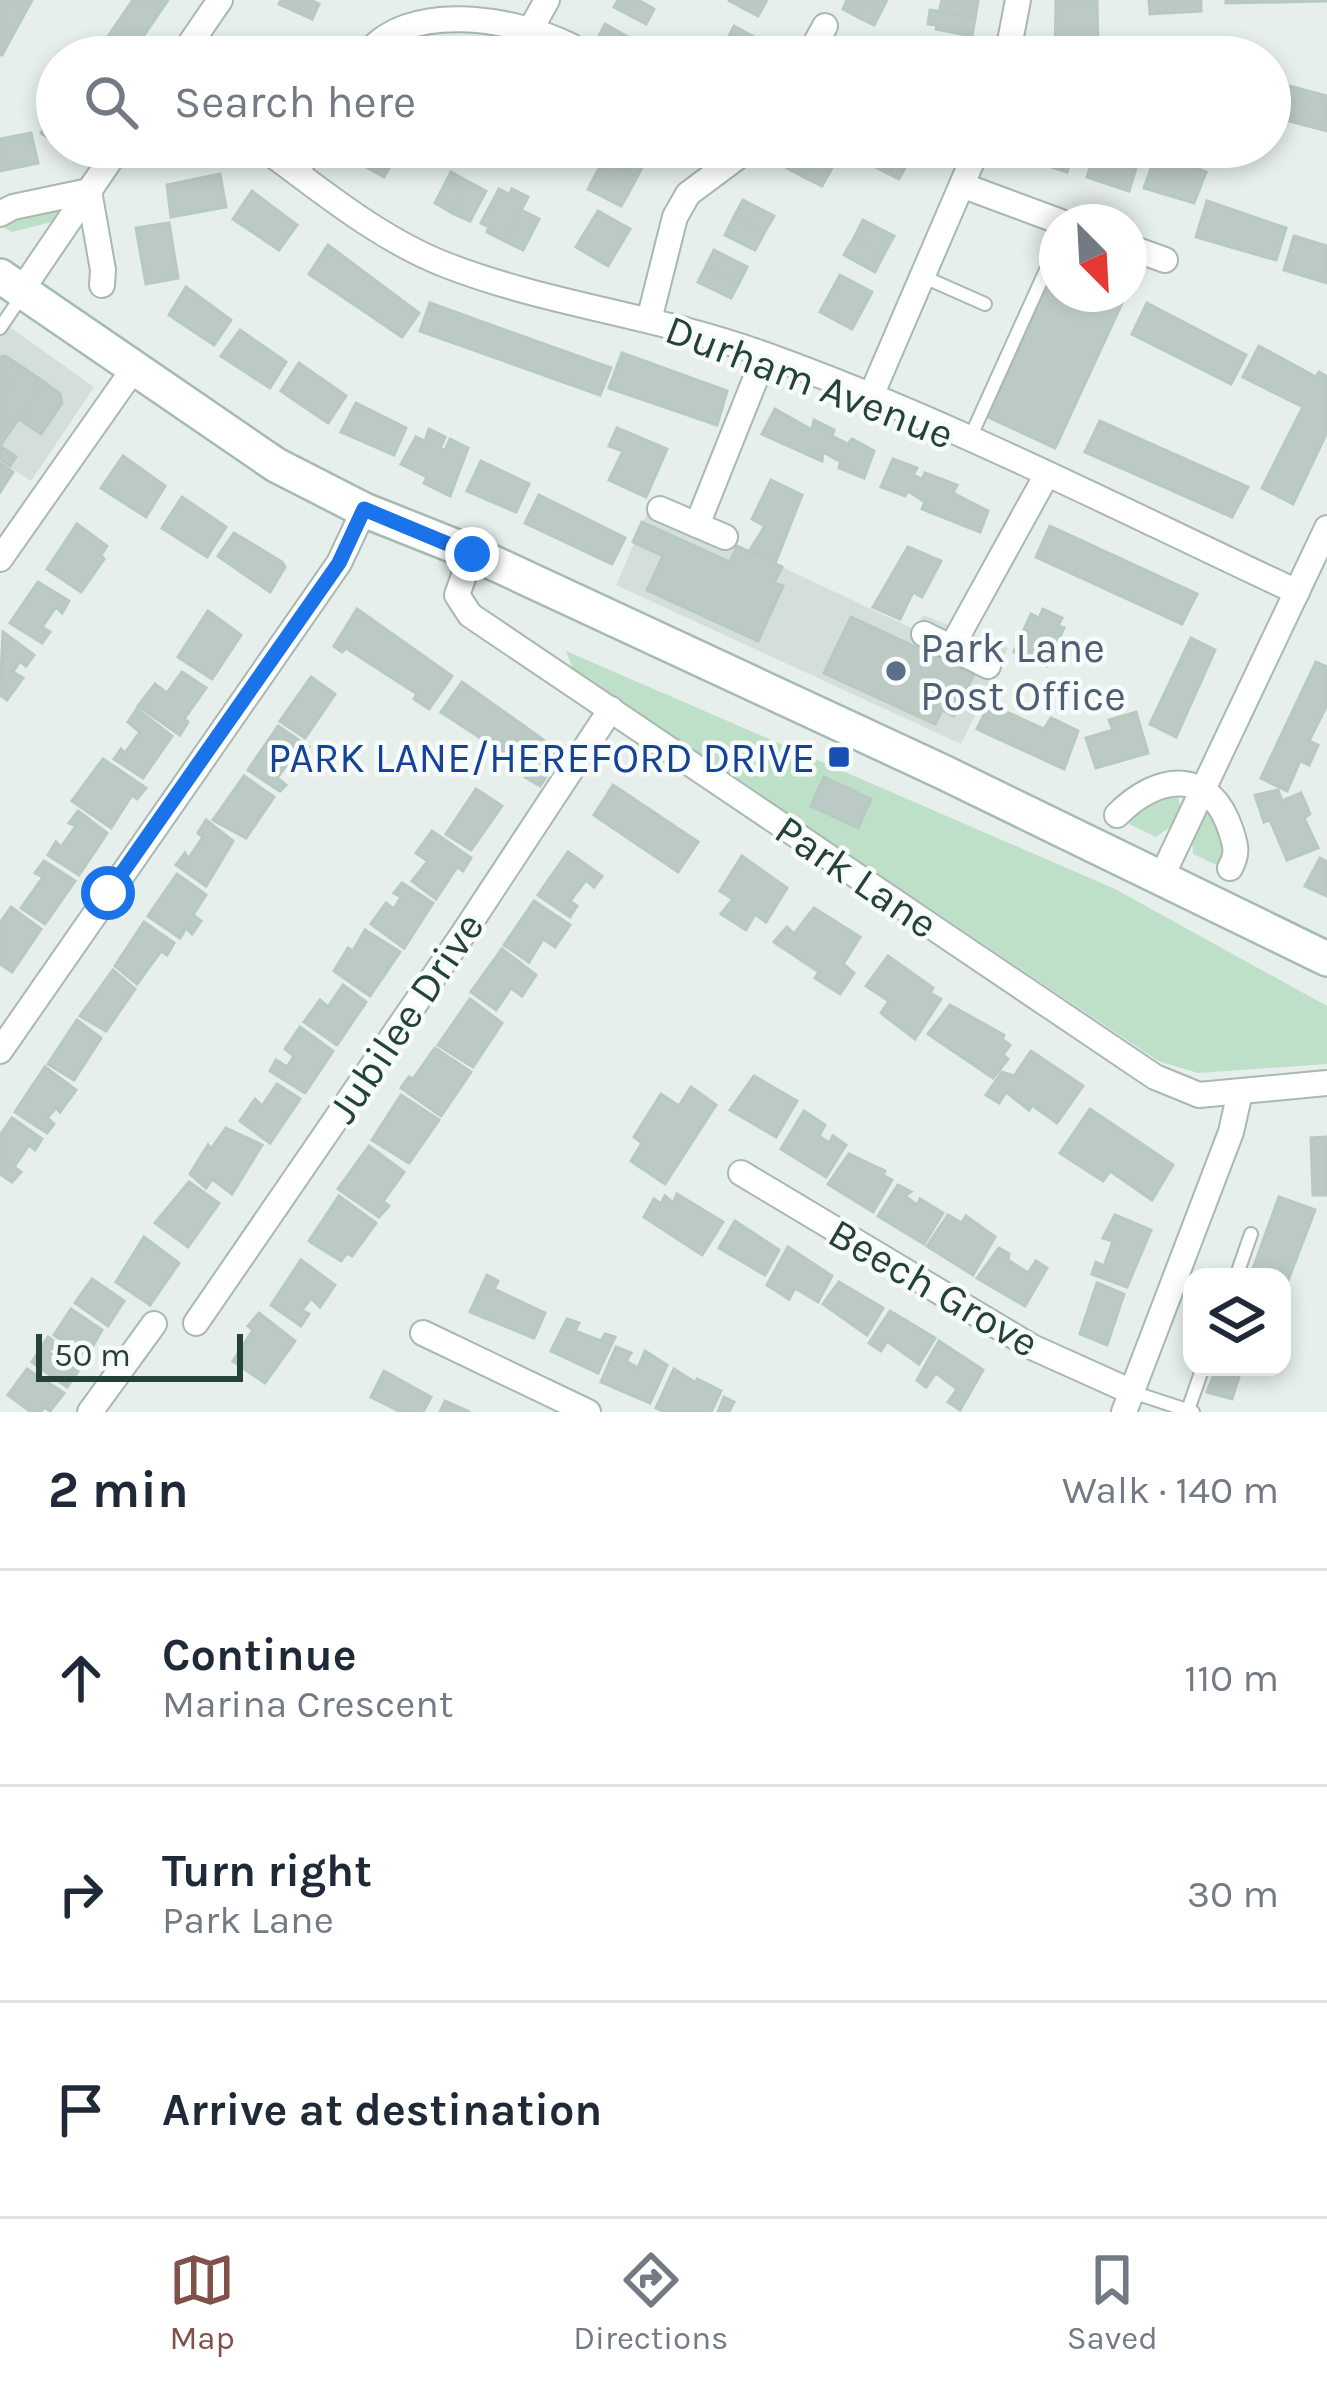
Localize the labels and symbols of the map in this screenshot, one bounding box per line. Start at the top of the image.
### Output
north arrow [1039,204,1147,312]
street label: Durham Avenue [659,304,961,460]
route end [445,527,499,581]
place label: Park Lane Post Office [920,623,1126,721]
marker: Park Lane Post Office [883,658,909,684]
place label: PARK LANE/HEREFORD DRIVE [268,733,815,783]
marker: PARK LANE/HEREFORD DRIVE [826,744,852,770]
street label: Park Lane [766,804,947,949]
route start [81,866,135,920]
street label: Jubilee Drive [317,903,494,1132]
street label: Beech Grove [820,1208,1047,1368]
scale bar [36,1328,243,1381]

